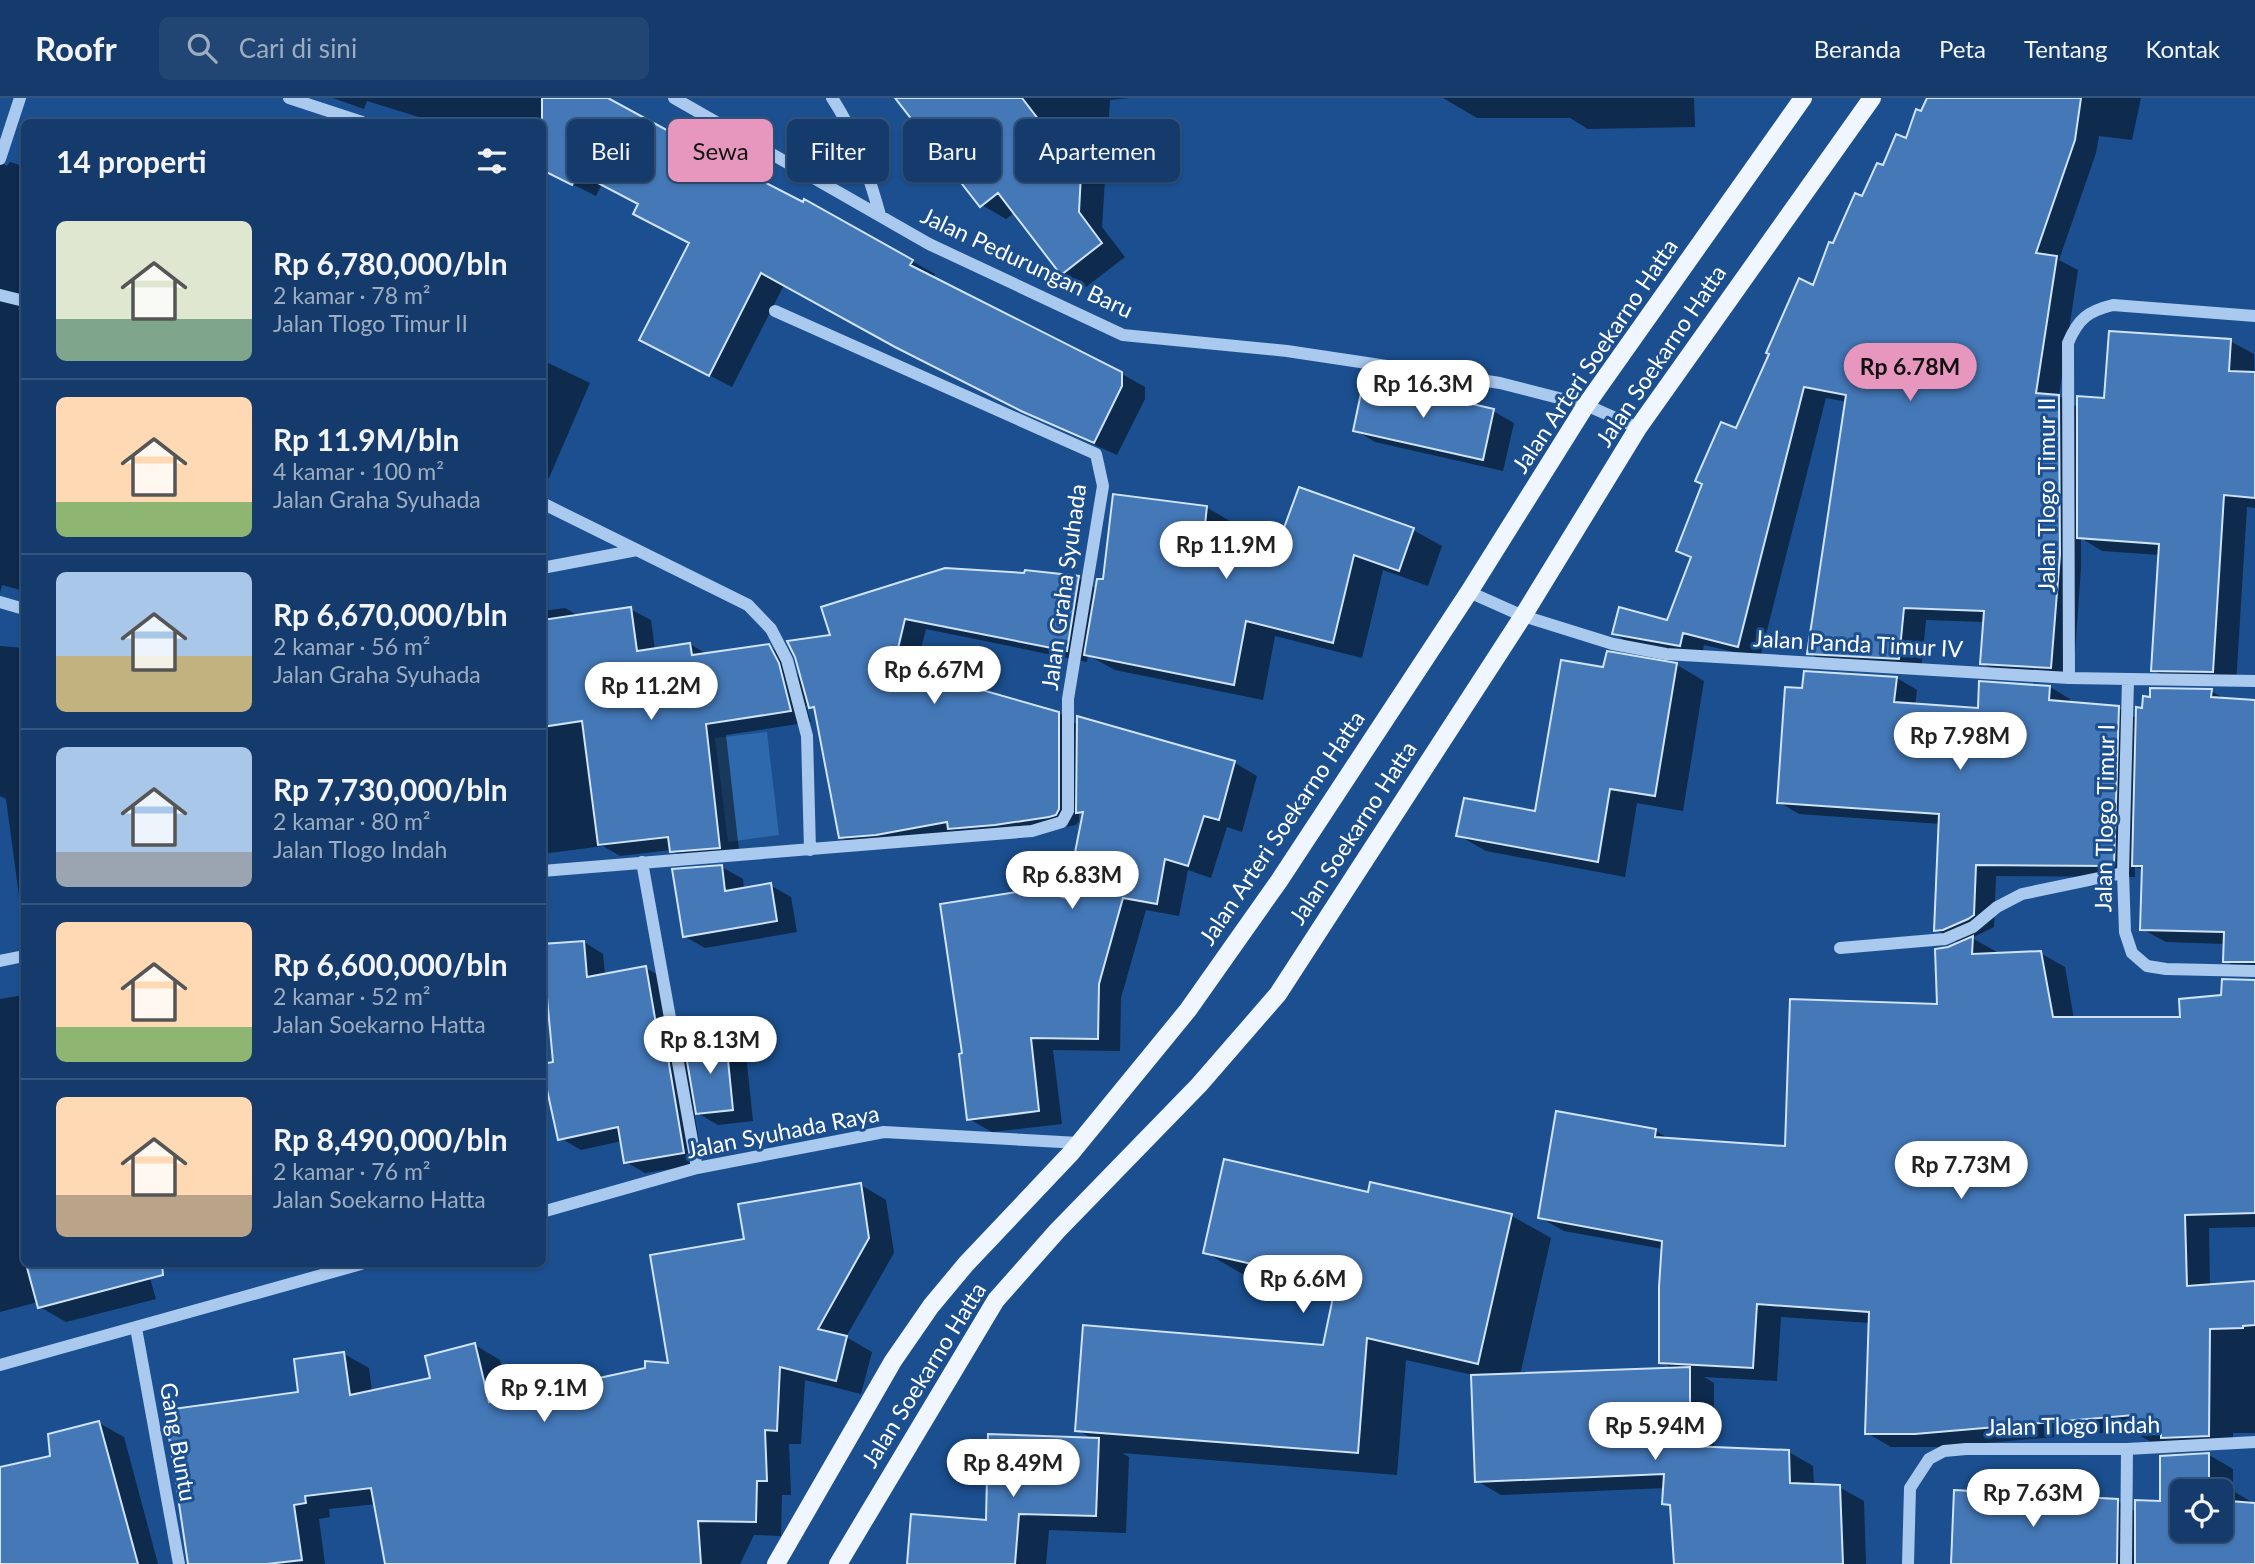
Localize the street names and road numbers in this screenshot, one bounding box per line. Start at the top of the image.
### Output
street label: Jalan Pedurungan Baru [917,201,1138,324]
street label: Jalan Arteri Soekarno Hatta [1505,233,1683,478]
street label: Jalan Soekarno Hatta [1589,259,1731,451]
street label: Jalan Tlogo Timur II [2032,398,2060,592]
street label: Jalan Graha Syuhada [1035,482,1091,692]
street label: Jalan Panda Timur IV [1752,624,1964,663]
street label: Jalan Arteri Soekarno Hatta [1192,705,1370,950]
street label: Jalan Tlogo Timur I [2088,724,2120,912]
street label: Jalan Soekarno Hatta [1282,736,1422,929]
street label: Jalan Syuhada Raya [684,1099,882,1163]
street label: Jalan Soekarno Hatta [855,1277,991,1472]
street label: Gang Buntu [155,1380,203,1503]
street label: Jalan Tlogo Indah [1986,1409,2160,1441]

